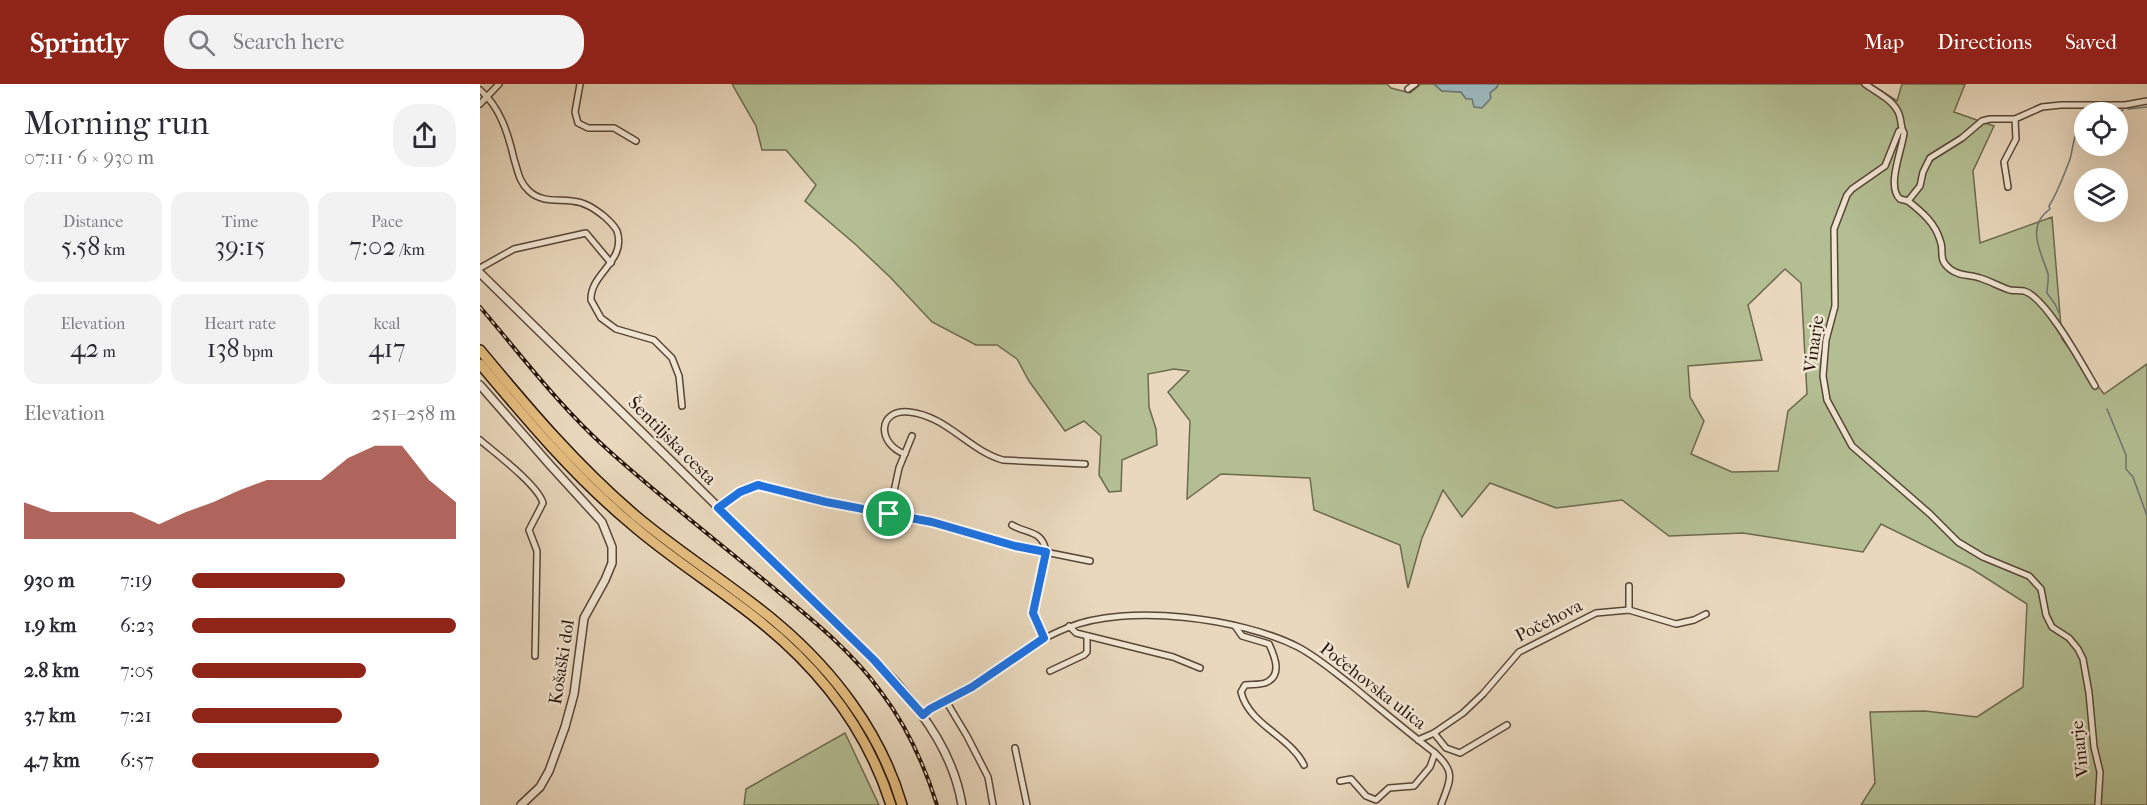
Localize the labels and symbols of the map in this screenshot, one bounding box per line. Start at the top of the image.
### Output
street label: Vinarje [1799,314,1828,375]
street label: Šentiljska cesta [624,391,722,490]
pin [863,488,914,539]
street label: Počehova [1512,595,1587,647]
street label: Košaški dol [545,618,579,706]
street label: Počehovska ulica [1316,638,1431,734]
street label: Vinarje [2067,719,2094,780]

